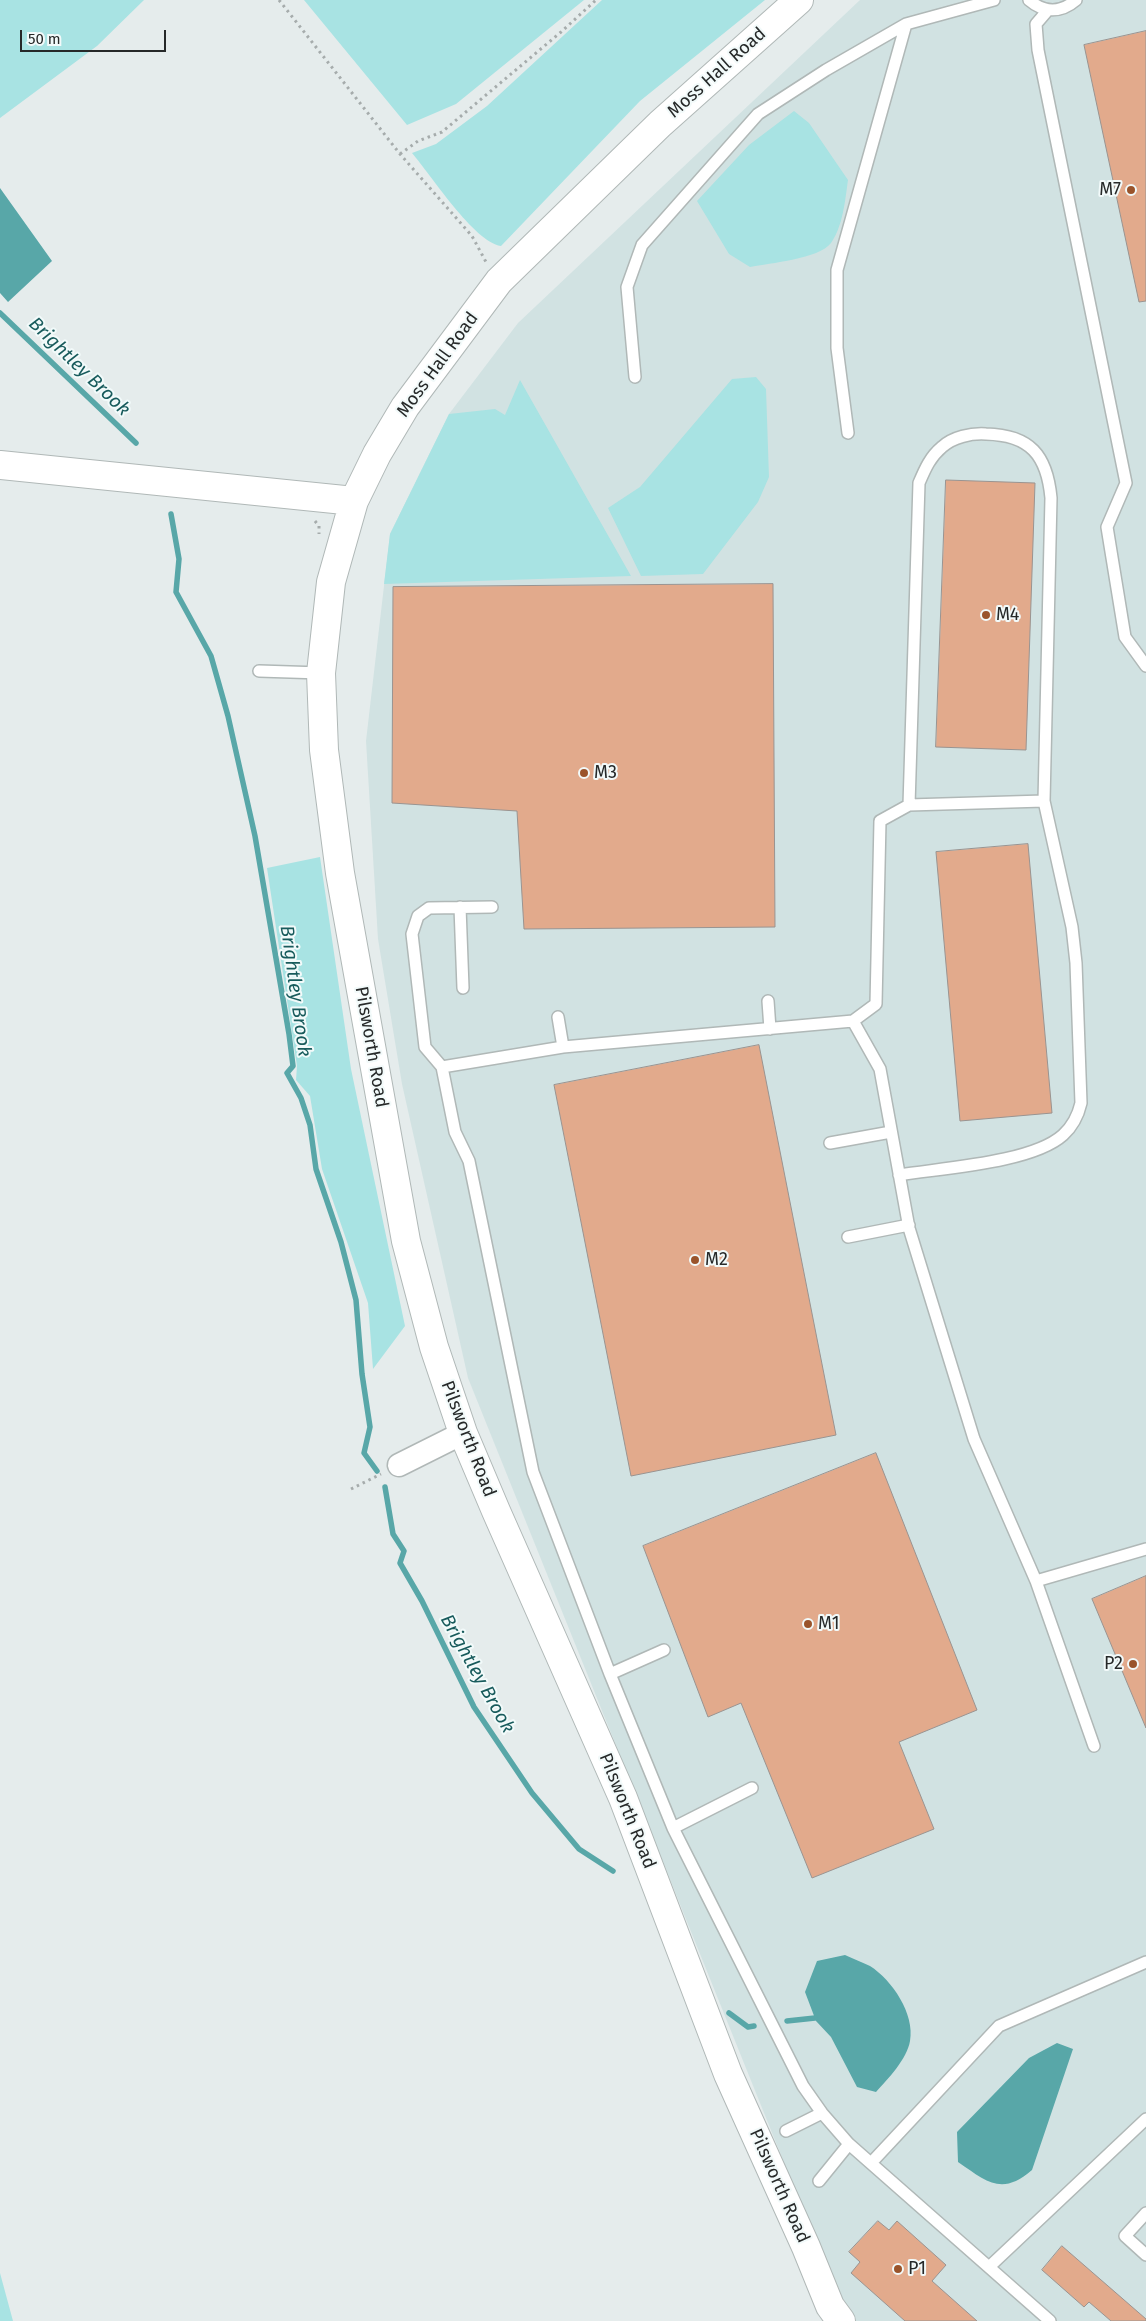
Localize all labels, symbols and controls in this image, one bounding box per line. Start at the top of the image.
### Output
scale bar [22,20,169,52]
street label: Moss Hall Road [663,23,771,123]
text: 50 m [28,30,61,48]
place label: M7 [1099,179,1121,201]
marker: M7 [1125,184,1137,196]
street label: Moss Hall Road [393,308,483,422]
water label: Brightley Brook [24,313,134,421]
place label: M4 [996,604,1019,626]
marker: M4 [980,609,992,621]
place label: M3 [594,762,617,784]
marker: M3 [578,767,590,779]
water label: Brightley Brook [275,924,315,1058]
street label: Pilsworth Road [350,985,392,1109]
place label: M2 [705,1249,728,1271]
marker: M2 [689,1254,701,1266]
street label: Pilsworth Road [436,1378,500,1500]
water label: Brightley Brook [435,1611,519,1737]
place label: M1 [818,1613,840,1635]
marker: M1 [802,1618,814,1630]
place label: P2 [1104,1653,1123,1675]
marker: P2 [1127,1658,1139,1670]
street label: Pilsworth Road [594,1750,660,1872]
street label: Pilsworth Road [744,2126,814,2246]
place label: P1 [908,2258,926,2280]
marker: P1 [892,2263,904,2275]

